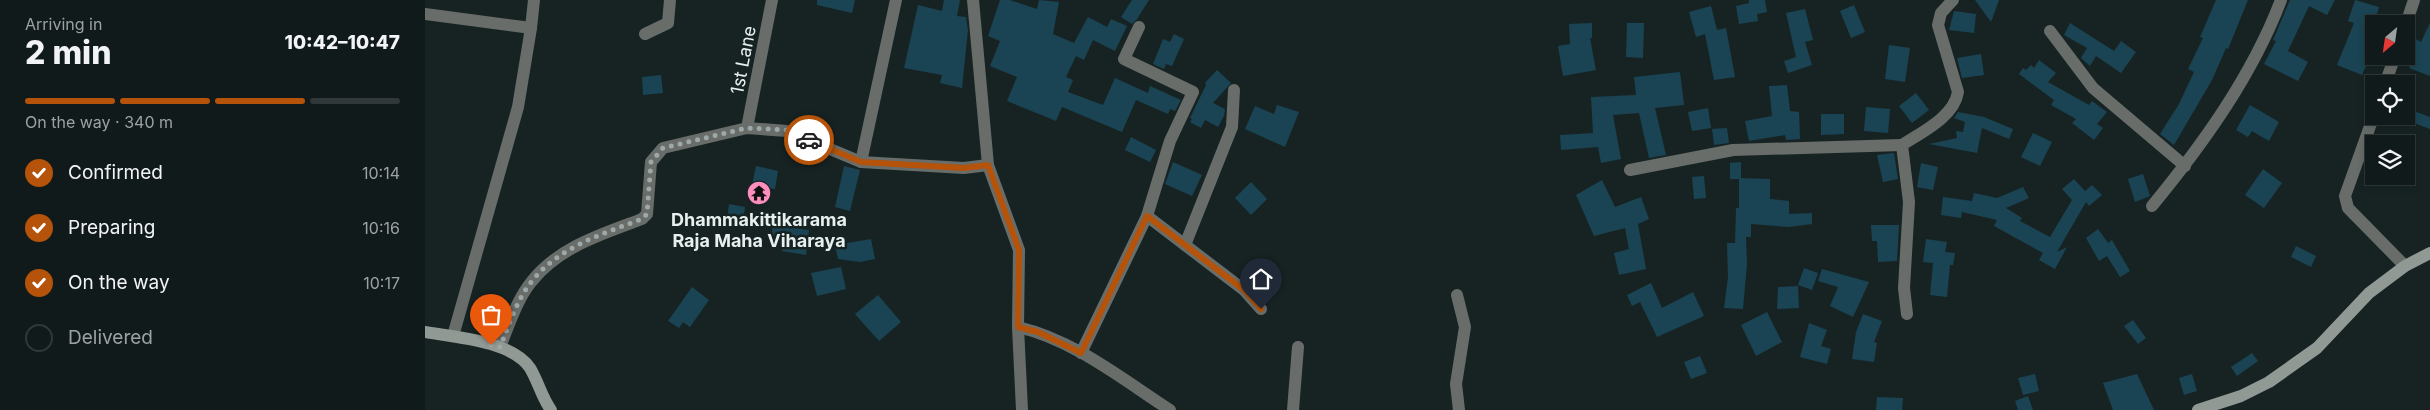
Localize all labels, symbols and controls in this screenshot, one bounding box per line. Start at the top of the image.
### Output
text: Arriving in [25,14,102,34]
north arrow [2365,15,2415,65]
map controls [2365,15,2415,185]
street label: 1st Lane [726,24,760,96]
text: 10:42–10:47 [285,31,400,54]
text: 2 min [25,33,111,72]
button: locate [2365,75,2415,125]
text: On the way · 340 m [25,112,173,132]
courier [784,115,834,165]
icon: car [795,126,823,154]
button: layers [2365,135,2415,185]
icon: check [25,159,53,187]
text: Confirmed [68,161,163,184]
text: 10:14 [362,163,400,183]
temple icon: Dhammakittikarama Raja Maha Viharaya [746,180,772,206]
place label: Dhammakittikarama Raja Maha Viharaya [671,209,847,251]
icon: check [25,214,53,242]
text: Preparing [68,216,155,239]
text: 10:16 [362,218,400,238]
pin [1240,258,1282,309]
icon: home [1247,265,1275,293]
icon: check [25,269,53,297]
text: On the way [68,271,170,294]
text: 10:17 [363,273,400,293]
pin [470,294,512,345]
icon: bag [477,301,505,329]
text: Delivered [68,326,153,349]

